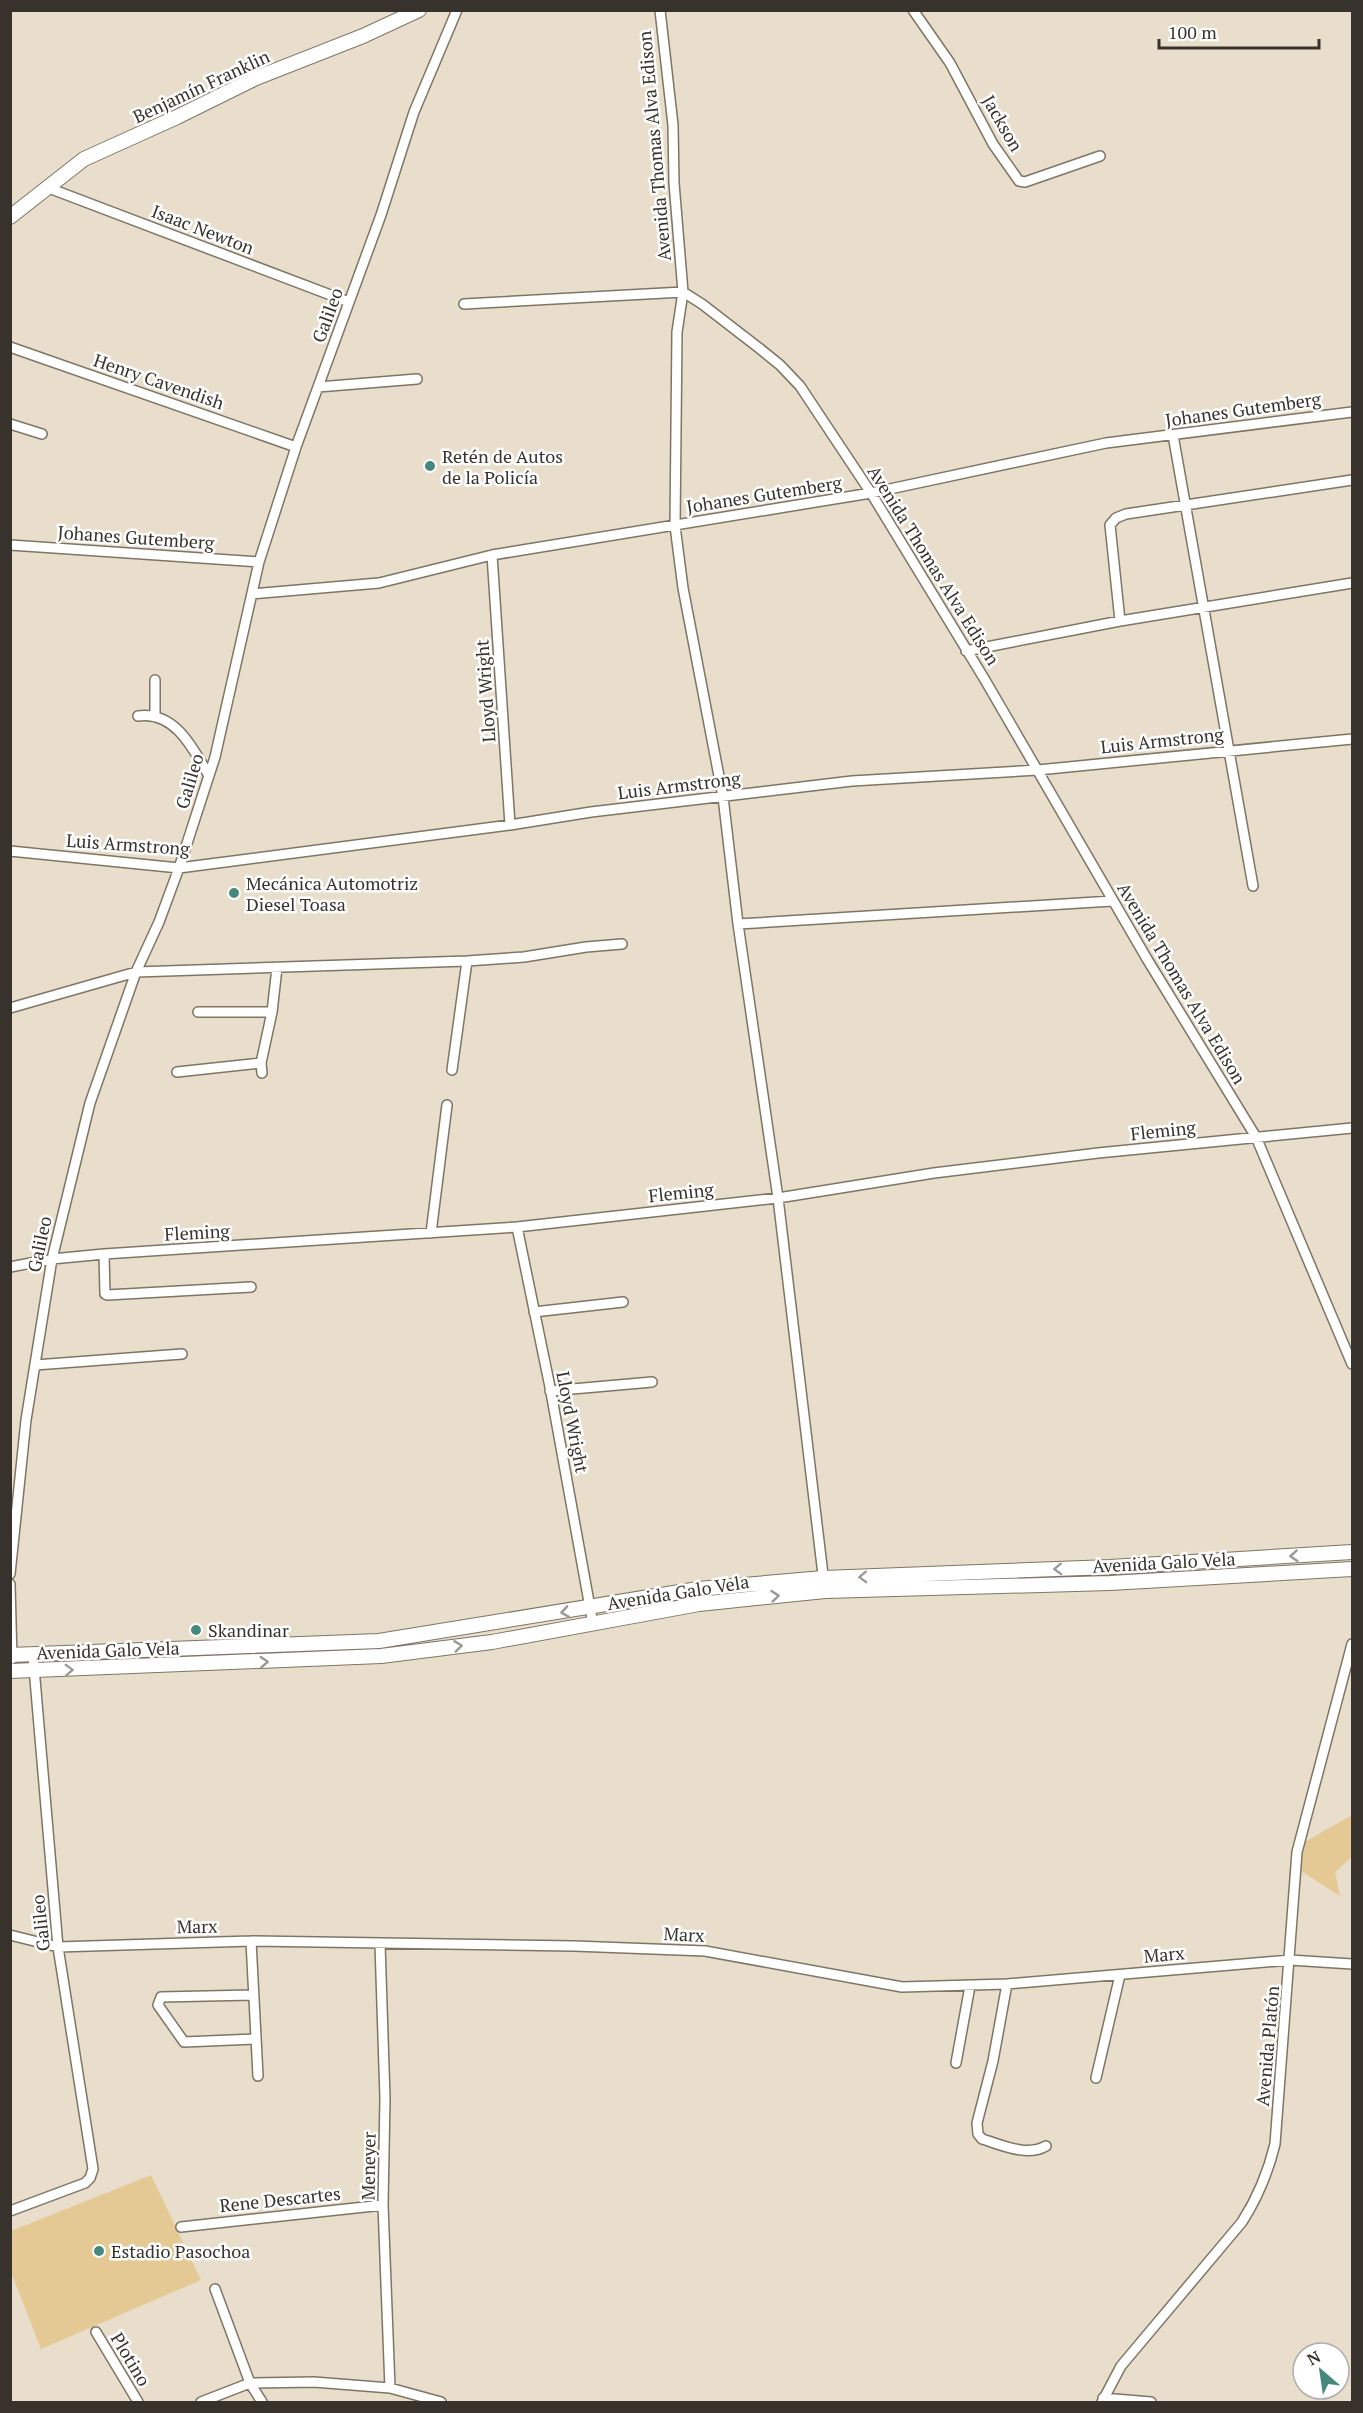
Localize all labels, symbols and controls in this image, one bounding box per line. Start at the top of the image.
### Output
scale bar [1159,12,1320,50]
text: 100 m [1168,20,1217,44]
street label: Avenida Thomas Alva Edison [632,30,676,262]
street label: Benjamín Franklin [129,44,274,128]
street label: Jackson [977,90,1029,156]
street label: Isaac Newton [148,198,258,260]
street label: Galileo [306,284,348,346]
street label: Henry Cavendish [91,347,228,415]
street label: Johanes Gutemberg [1164,386,1323,432]
place label: Retén de Autos de la Policía [442,444,563,489]
marker: Retén de Autos de la Policía [423,459,437,473]
street label: Avenida Thomas Alva Edison [863,461,1006,670]
street label: Johanes Gutemberg [685,470,844,518]
street label: Johanes Gutemberg [57,520,216,554]
street label: Lloyd Wright [469,638,501,743]
street label: Luis Armstrong [1099,722,1225,758]
street label: Galileo [169,750,209,812]
street label: Luis Armstrong [616,765,742,804]
street label: Luis Armstrong [65,828,191,860]
place label: Mecánica Automotriz Diesel Toasa [246,871,418,916]
street label: Avenida Thomas Alva Edison [1112,878,1252,1089]
marker: Mecánica Automotriz Diesel Toasa [227,886,241,900]
street label: Fleming [1129,1115,1197,1145]
street label: Fleming [647,1177,715,1207]
street label: Galileo [21,1214,57,1274]
street label: Fleming [164,1218,231,1246]
street label: Lloyd Wright [551,1369,595,1475]
street label: Avenida Galo Vela [1092,1546,1236,1578]
one-way arrow [1290,1549,1299,1562]
one-way arrow [1053,1563,1062,1576]
street label: Avenida Galo Vela [605,1569,751,1615]
one-way arrow [858,1570,867,1583]
one-way arrow [770,1590,779,1603]
one-way arrow [560,1605,570,1617]
place label: Skandinar [208,1618,289,1642]
marker: Skandinar [189,1623,203,1637]
street label: Avenida Galo Vela [36,1636,180,1664]
one-way arrow [453,1641,463,1653]
one-way arrow [259,1656,268,1669]
one-way arrow [64,1663,73,1676]
street label: Galileo [25,1893,55,1952]
street label: Marx [176,1914,218,1938]
street label: Marx [663,1921,706,1947]
street label: Marx [1143,1940,1186,1968]
street label: Avenida Platón [1250,1984,1284,2107]
street label: Meneyer [355,2131,381,2201]
street label: Rene Descartes [218,2181,342,2217]
place label: Estadio Pasochoa [111,2239,250,2263]
marker: Estadio Pasochoa [92,2244,106,2258]
street label: Plotino [106,2328,156,2390]
north arrow [1291,2341,1351,2401]
text: N [1303,2345,1324,2370]

